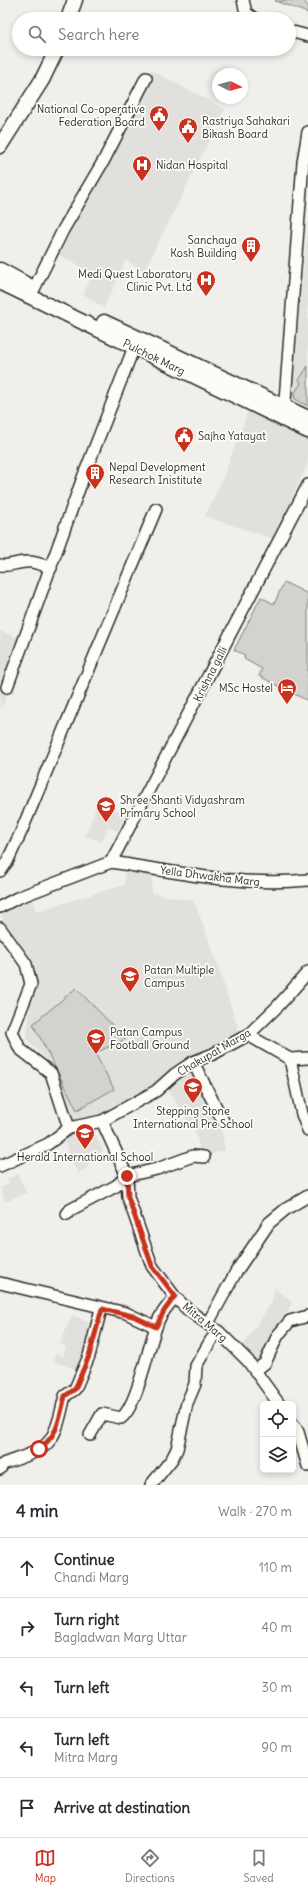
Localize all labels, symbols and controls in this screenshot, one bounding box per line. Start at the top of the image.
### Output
search box [12,12,296,56]
icon: search [26,23,48,45]
text: Search here [58,25,139,44]
north arrow [212,68,248,104]
place label: National Co-operative Federation Board [37,102,146,129]
public building icon: National Co-operative Federation Board [148,104,170,132]
place label: Rastriya Sahakari Bikash Board [202,114,290,141]
public building icon: Rastriya Sahakari Bikash Board [177,116,199,144]
hospital icon: Nidan Hospital [131,154,153,182]
place label: Nidan Hospital [156,158,228,172]
place label: Sanchaya Kosh Building [170,233,237,260]
building icon: Sanchaya Kosh Building [240,235,262,263]
place label: Medi Quest Laboratory Clinic Pvt. Ltd [78,267,193,294]
hospital icon: Medi Quest Laboratory Clinic Pvt. Ltd [195,269,217,297]
street label: Pulchok Marg [121,336,187,378]
public building icon: Sajha Yatayat [173,425,195,453]
place label: Sajha Yatayat [198,429,266,443]
place label: Nepal Development Research Inistitute [109,460,206,487]
building icon: Nepal Development Research Inistitute [84,462,106,490]
street label: Krishna galli [190,644,230,704]
hotel icon: MSc Hostel [276,677,298,705]
place label: MSc Hostel [219,681,273,695]
place label: Shree Shanti Vidyashram Primary School [120,793,245,820]
school or university icon: Shree Shanti Vidyashram Primary School [95,795,117,823]
street label: Yella Dhwakha Marg [159,863,261,889]
place label: Patan Multiple Campus [144,963,214,990]
school or university icon: Patan Multiple Campus [119,965,141,993]
place label: Patan Campus Football Ground [110,1025,190,1052]
street label: Chakupat Marga [175,1025,253,1079]
school or university icon: Patan Campus Football Ground [85,1027,107,1055]
school or university icon: Stepping Stone International Pre School [182,1076,204,1104]
place label: Stepping Stone International Pre School [133,1104,253,1131]
school or university icon: Herald International School [74,1122,96,1150]
place label: Herald International School [17,1150,153,1164]
route end [118,1167,136,1185]
street label: Mitra Marg [180,1299,230,1345]
map controls [260,1401,296,1473]
button: locate [260,1401,296,1437]
button: layers [260,1437,296,1473]
route start [30,1440,48,1458]
text: 4 min [16,1500,58,1522]
text: Walk · 270 m [218,1503,292,1520]
text: Continue [54,1550,115,1569]
icon: ahead [16,1557,38,1579]
text: 110 m [259,1559,292,1576]
text: Chandi Marg [54,1569,129,1586]
text: Turn right [54,1610,119,1629]
icon: right [16,1617,38,1639]
text: 40 m [261,1619,292,1636]
text: Bagladwan Marg Uttar [54,1629,187,1646]
icon: left [16,1677,38,1699]
text: Turn left [54,1678,109,1697]
text: 30 m [262,1679,292,1696]
text: Turn left [54,1730,109,1749]
icon: left [16,1737,38,1759]
text: 90 m [261,1739,292,1756]
text: Mitra Marg [54,1749,118,1766]
icon: arrive [16,1797,38,1819]
text: Arrive at destination [54,1798,190,1817]
tab: Map [34,1847,56,1885]
tab: Directions [125,1847,175,1885]
tab: Saved [243,1847,274,1885]

